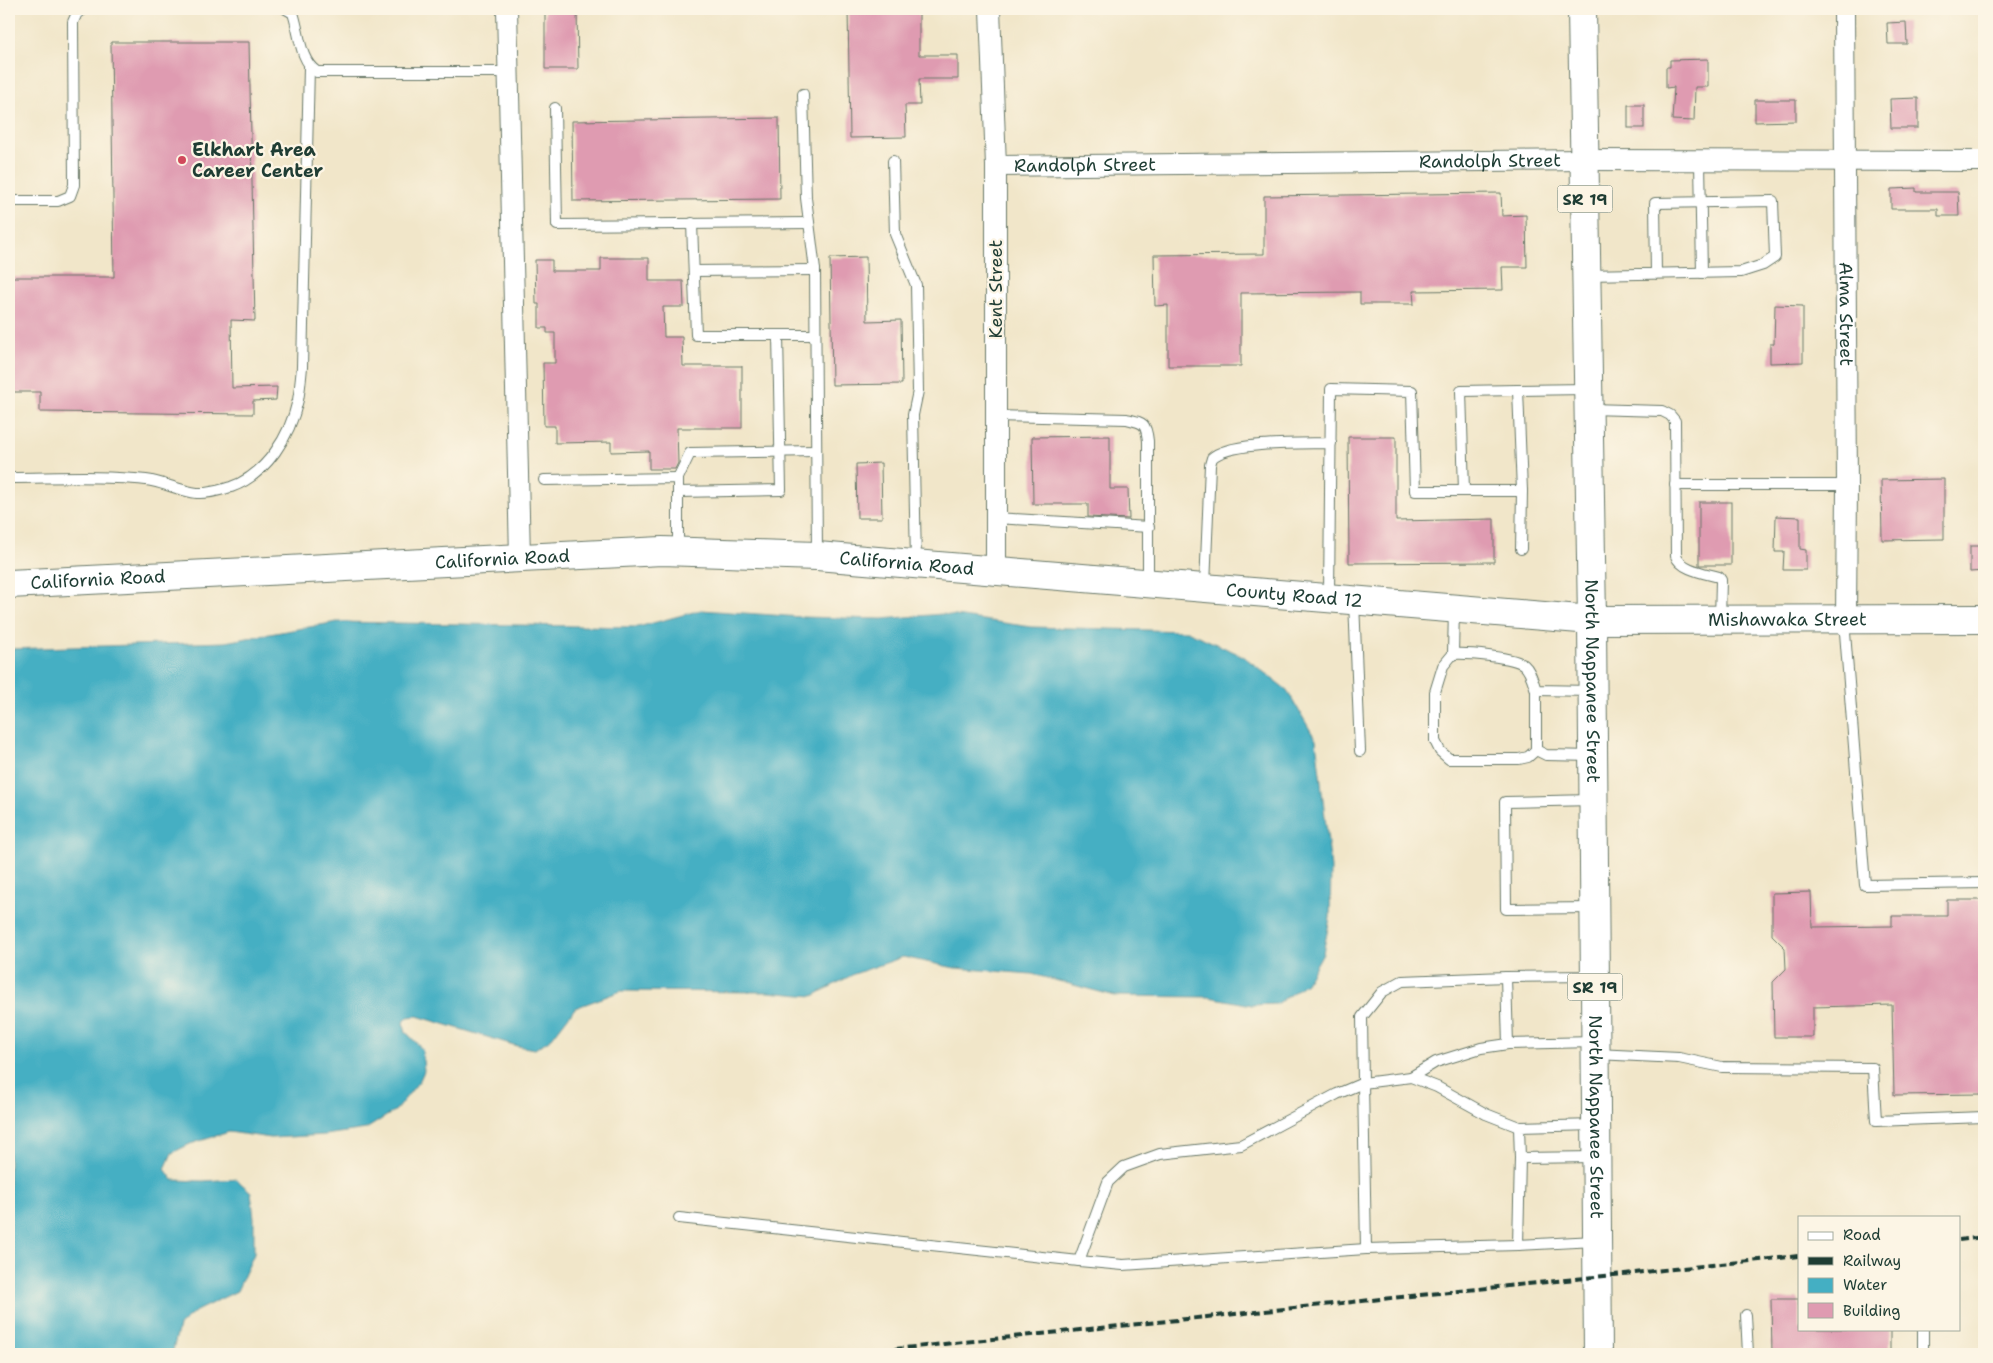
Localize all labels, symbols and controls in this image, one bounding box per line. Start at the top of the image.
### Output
place label: Elkhart Area Career Center [192,138,323,183]
street label: Randolph Street [1419,148,1561,174]
street label: Randolph Street [1014,152,1156,178]
marker: Elkhart Area Career Center [176,154,188,166]
road number: SR 19 [1558,185,1612,212]
street label: Kent Street [984,239,1008,338]
street label: Alma Street [1834,262,1858,366]
street label: California Road [434,544,570,574]
street label: California Road [839,546,975,581]
street label: California Road [30,564,166,595]
street label: County Road 12 [1225,578,1364,613]
street label: North Nappanee Street [1579,579,1605,783]
street label: Mishawaka Street [1708,607,1867,632]
road number: SR 19 [1568,974,1622,1000]
street label: North Nappanee Street [1583,1015,1609,1219]
legend [1798,1216,1960,1330]
text: Road [1843,1225,1881,1245]
text: Railway [1843,1251,1901,1271]
text: Water [1843,1275,1887,1295]
text: Building [1843,1301,1900,1321]

